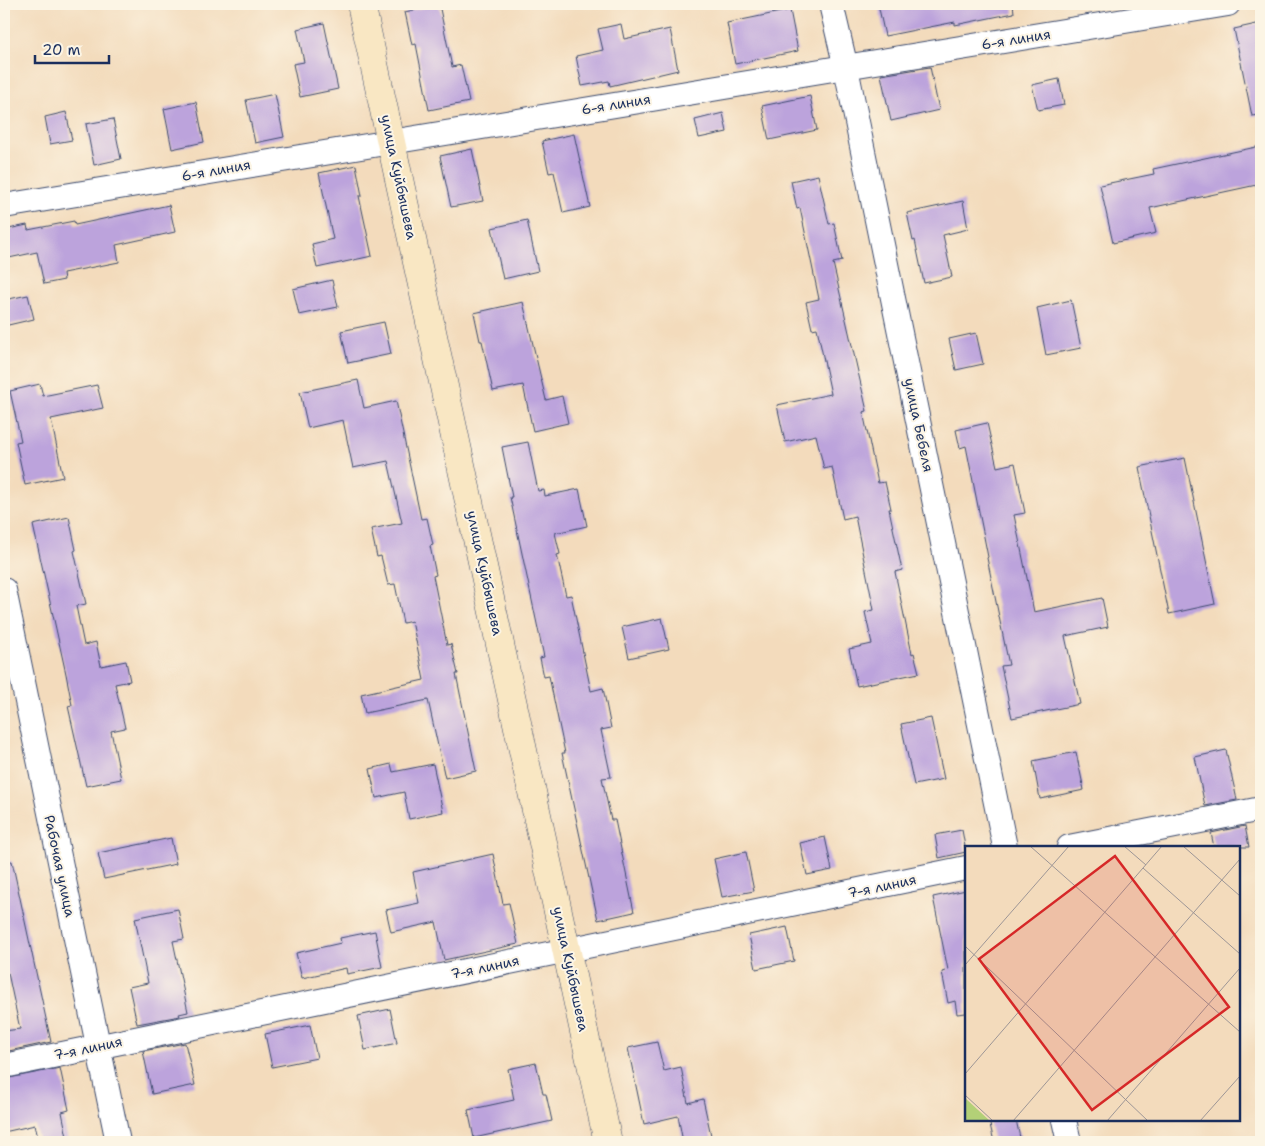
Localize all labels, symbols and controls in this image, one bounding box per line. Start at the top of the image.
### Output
street label: 6-я линия [980,25,1052,53]
scale bar [35,32,109,64]
text: 20 m [42,40,81,60]
street label: 6-я линия [580,90,652,118]
street label: улица Куйбышева [377,113,421,241]
street label: 6-я линия [180,155,252,185]
street label: улица Бебеля [900,376,938,474]
street label: улица Куйбышева [463,509,507,637]
street label: Рабочая улица [40,813,80,919]
inset map [965,846,1240,1121]
street label: 7-я линия [846,870,918,902]
street label: улица Куйбышева [549,905,593,1033]
street label: 7-я линия [449,951,521,983]
street label: 7-я линия [52,1032,124,1064]

